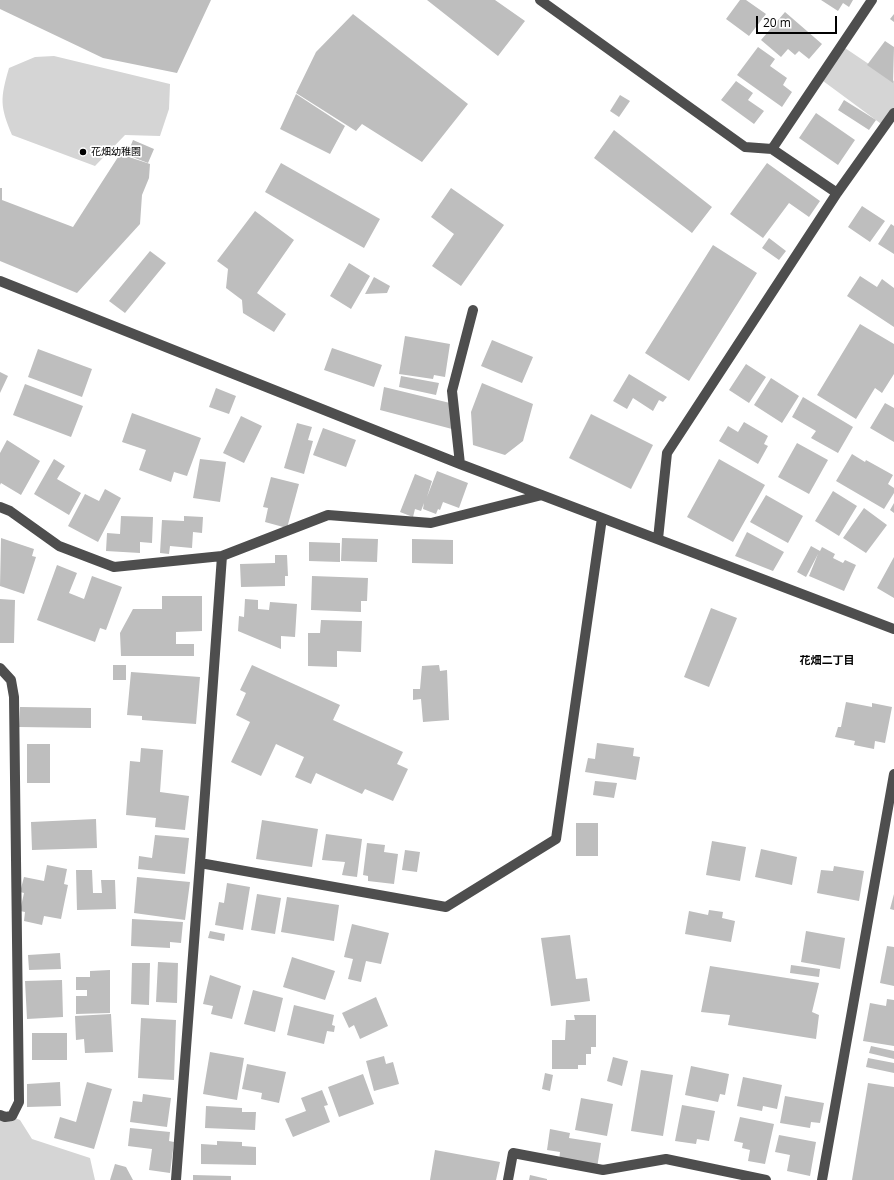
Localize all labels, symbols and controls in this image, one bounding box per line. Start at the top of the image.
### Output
scale bar [758,8,839,34]
text: 20 m [763,14,791,31]
place label: 花畑幼稚園 [91,146,141,158]
marker: 花畑幼稚園 [78,147,88,157]
district label: 花畑二丁目 [800,654,854,668]

